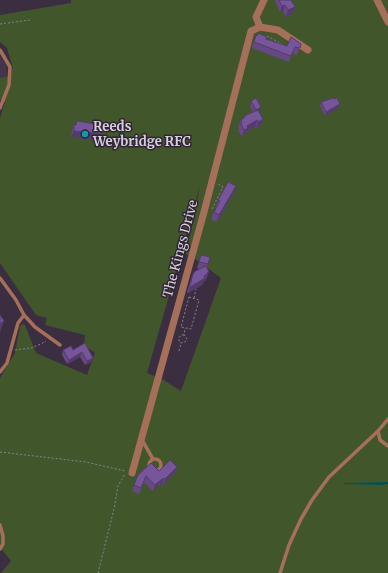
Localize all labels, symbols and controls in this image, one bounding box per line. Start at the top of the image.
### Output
place label: Reeds Weybridge RFC [93,119,191,150]
marker: Reeds Weybridge RFC [80,129,90,139]
street label: The Kings Drive [160,198,202,300]

